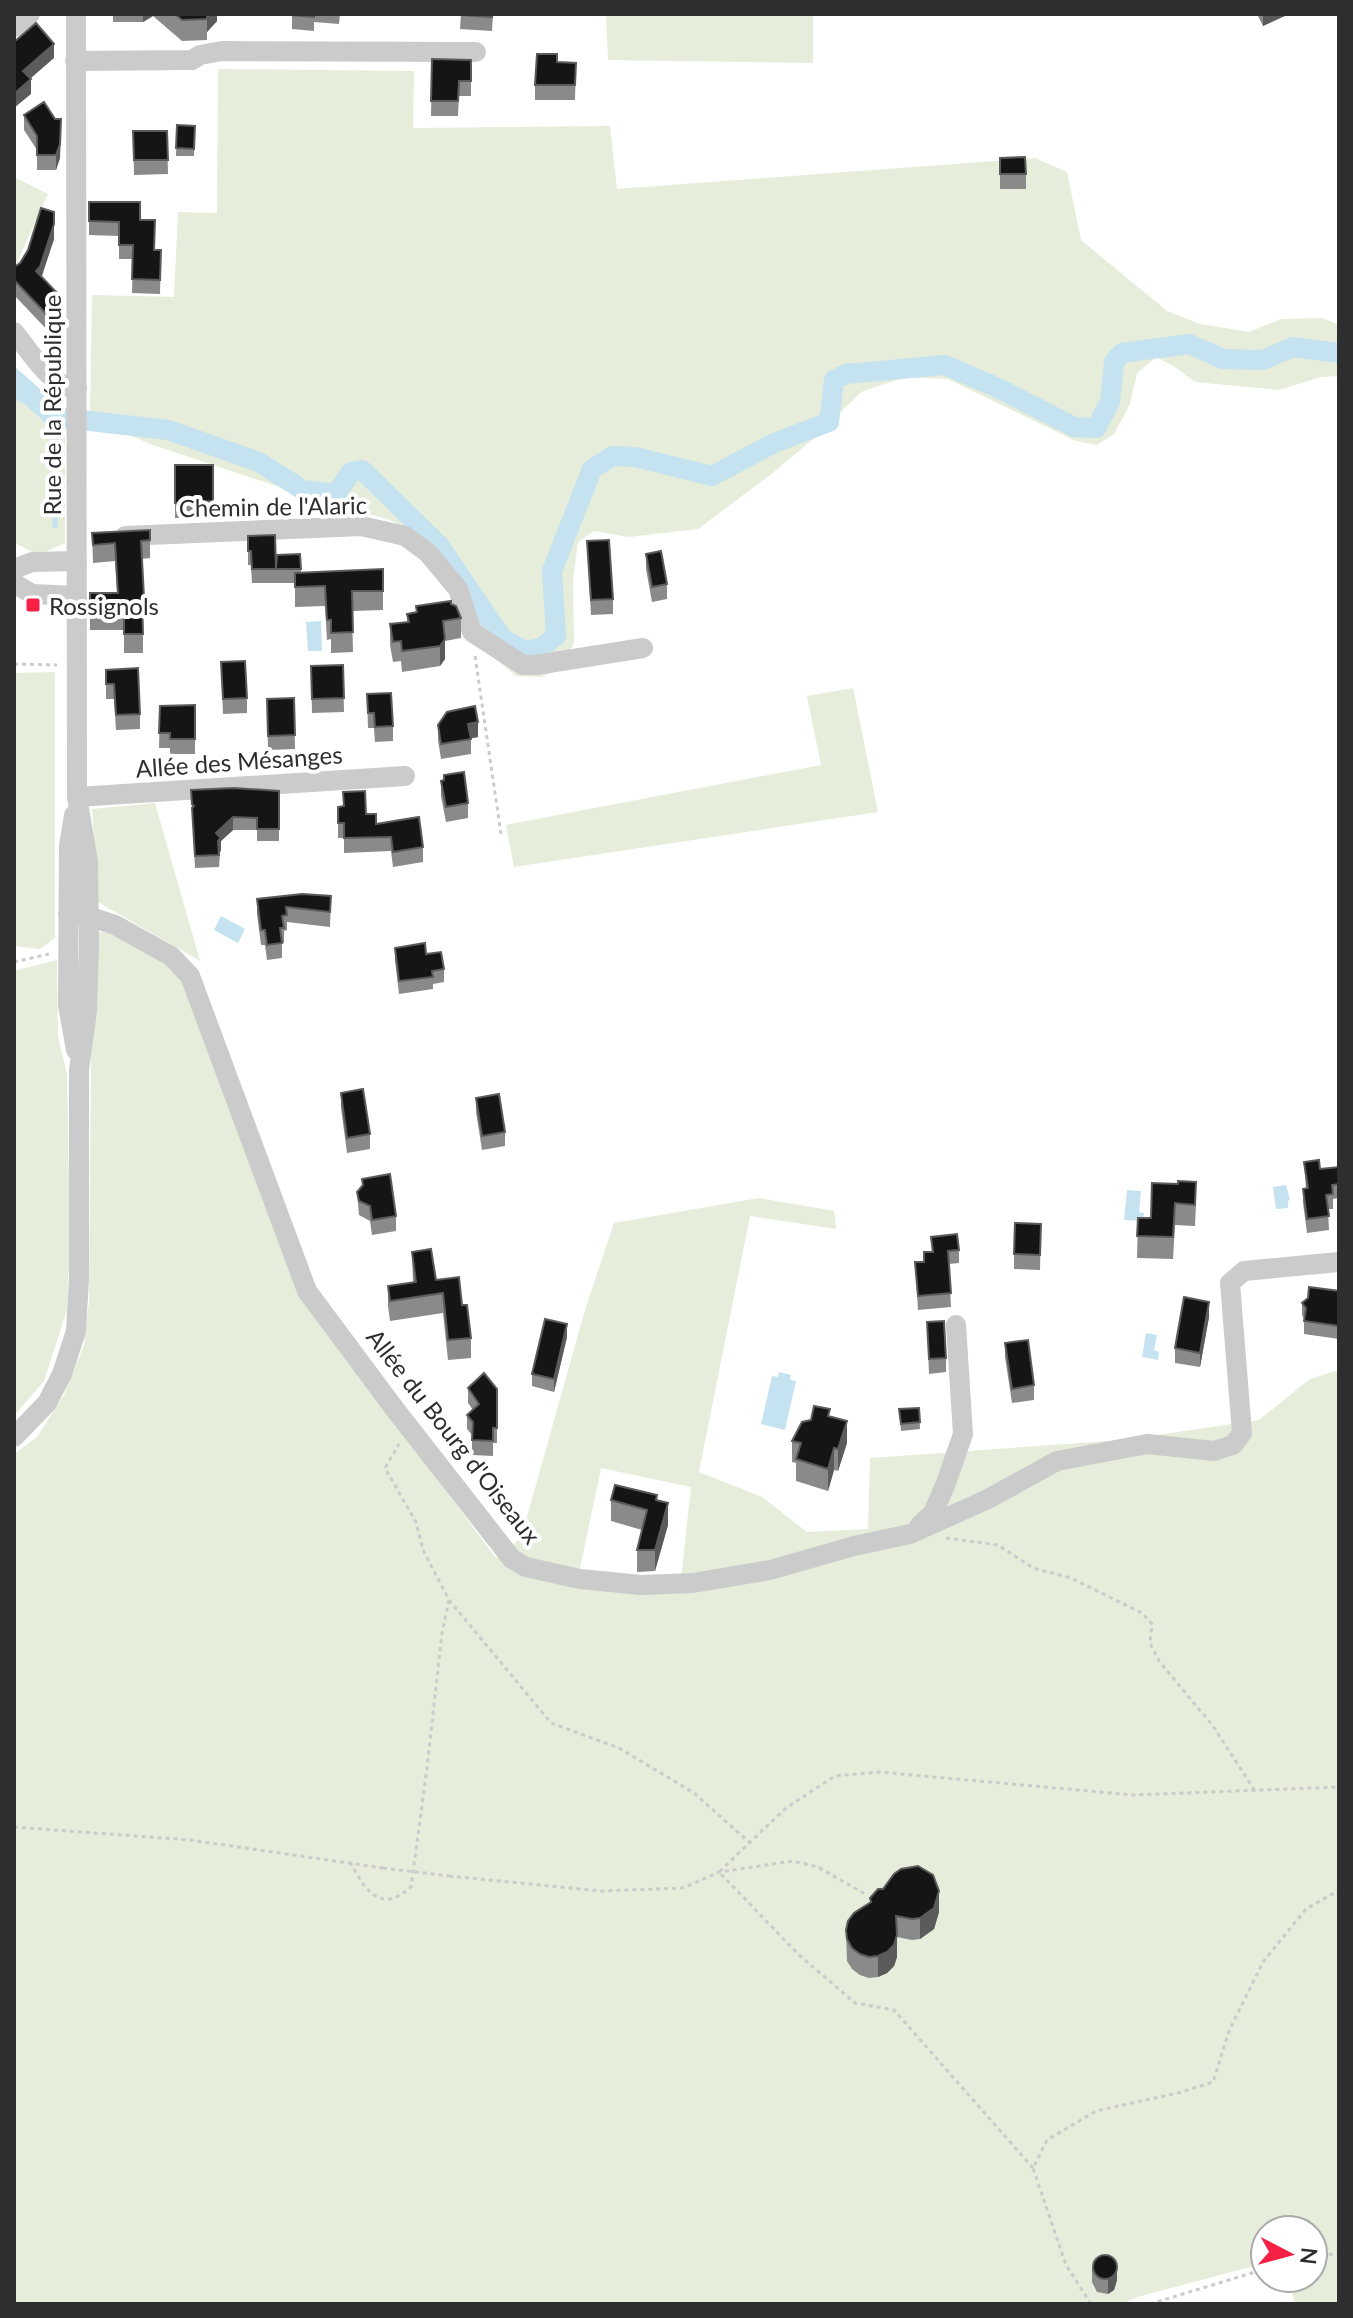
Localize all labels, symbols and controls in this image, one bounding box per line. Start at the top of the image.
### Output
street label: Rue de la République [37,295,66,515]
street label: Chemin de l'Alaric [179,490,367,522]
place label: Rossignols [49,591,159,620]
marker: Rossignols [24,596,42,614]
street label: Allée des Mésanges [135,739,343,783]
street label: Allée du Bourg d'Oiseaux [361,1323,547,1549]
north arrow [1249,2214,1329,2294]
text: N [1295,2246,1324,2266]

